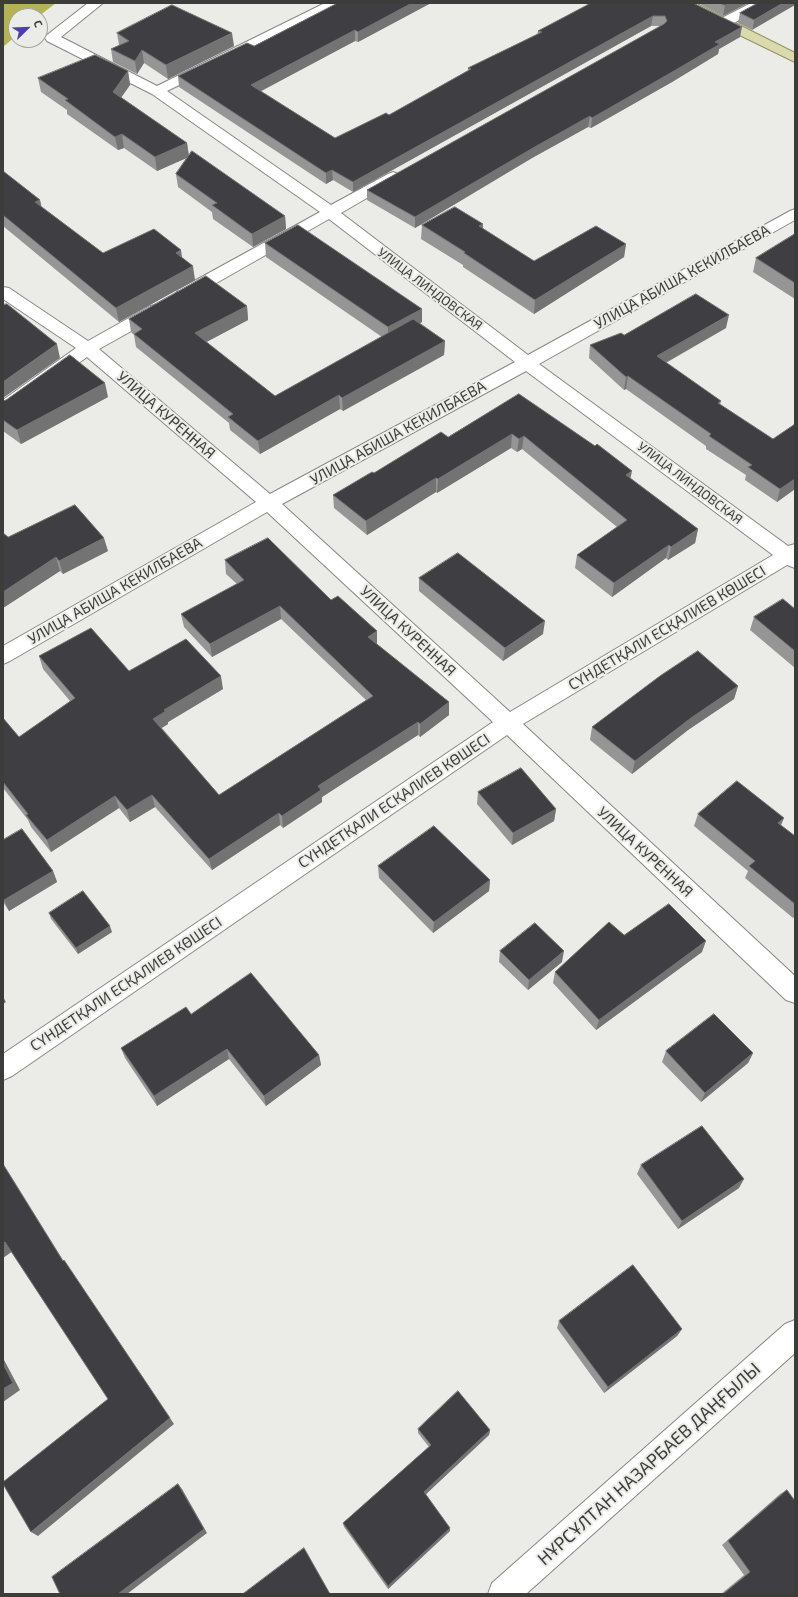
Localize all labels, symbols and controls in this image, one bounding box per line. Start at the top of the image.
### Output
north arrow [8,8,48,48]
text: С [31,18,46,29]
street label: УЛИЦА АБИША КЕКИЛБАЕВА [591,221,773,333]
street label: УЛИЦА ЛИНДОВСКАЯ [374,244,486,334]
street label: УЛИЦА КУРЕННАЯ [113,367,219,463]
street label: УЛИЦА АБИША КЕКИЛБАЕВА [307,377,489,489]
street label: УЛИЦА ЛИНДОВСКАЯ [634,438,746,528]
street label: УЛИЦА АБИША КЕКИЛБАЕВА [25,534,205,648]
street label: СҮНДЕТҚАЛИ ЕСҚАЛИЕВ КӨШЕСІ [565,562,769,694]
street label: УЛИЦА КУРЕННАЯ [356,582,460,680]
street label: СҮНДЕТҚАЛИ ЕСҚАЛИЕВ КӨШЕСІ [295,730,493,872]
street label: УЛИЦА КУРЕННАЯ [593,803,697,901]
street label: СҮНДЕТҚАЛИ ЕСҚАЛИЕВ КӨШЕСІ [27,913,225,1055]
street label: НҰРСҰЛТАН НАЗАРБАЕВ ДАҢҒЫЛЫ [533,1358,765,1570]

